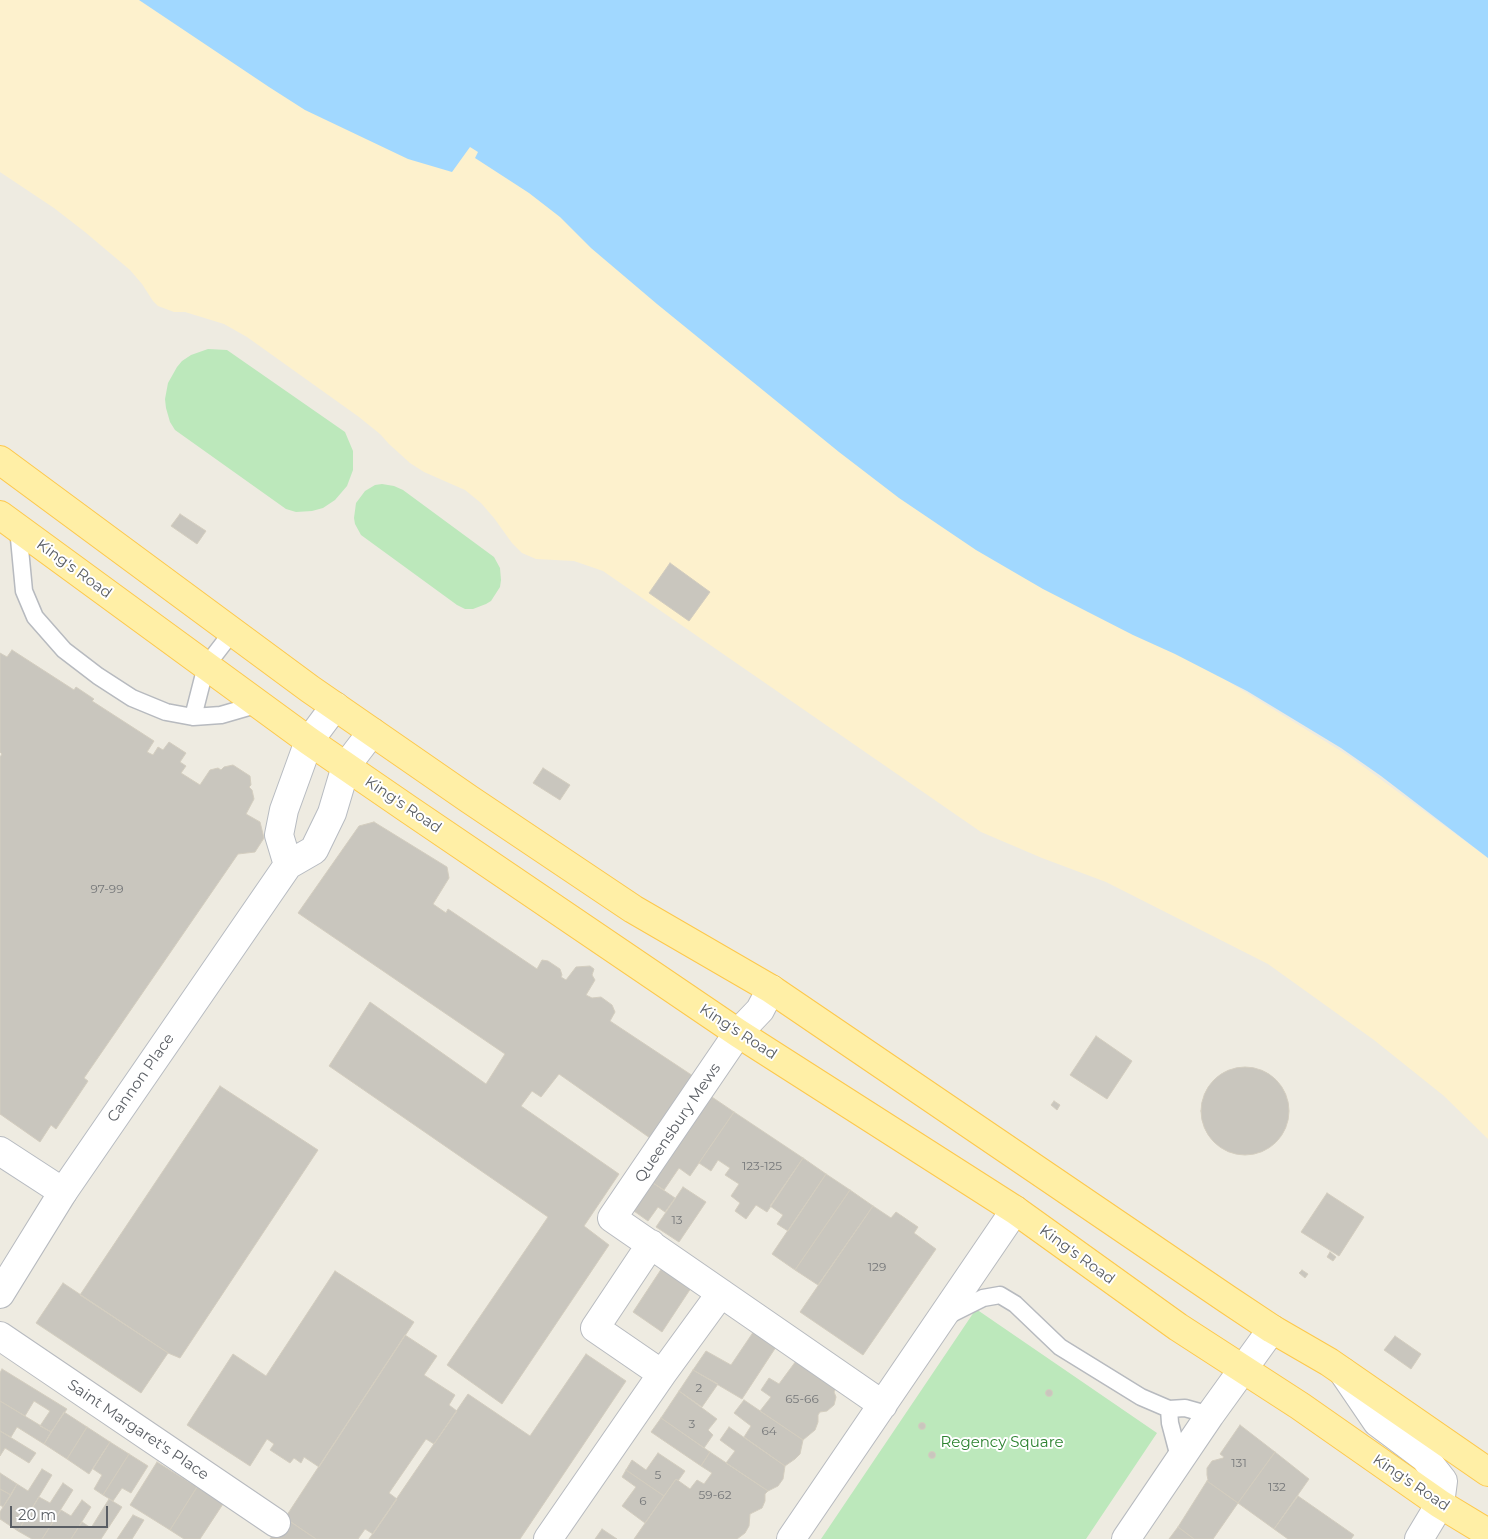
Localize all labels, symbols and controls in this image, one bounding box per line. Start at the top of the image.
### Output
street label: King's Road [33,536,115,602]
street label: King's Road [361,773,445,837]
house number: 97-99 [91,882,123,896]
street label: King's Road [696,1000,780,1064]
street label: Cannon Place [104,1030,178,1126]
street label: Queensbury Mews [631,1060,725,1186]
house number: 123-125 [742,1159,782,1173]
house number: 13 [671,1213,683,1227]
street label: King's Road [1036,1222,1118,1288]
house number: 129 [868,1260,886,1274]
street label: Saint Margaret's Place [64,1376,212,1484]
house number: 2 [696,1381,702,1395]
house number: 65-66 [785,1392,819,1406]
house number: 3 [689,1417,695,1431]
house number: 64 [761,1424,777,1438]
park label: Regency Square [940,1434,1064,1452]
street label: King's Road [1369,1451,1453,1515]
house number: 131 [1231,1456,1247,1470]
house number: 5 [655,1468,661,1482]
house number: 132 [1268,1480,1286,1494]
house number: 59-62 [699,1488,731,1502]
house number: 6 [639,1494,647,1508]
scale bar [12,1496,110,1528]
text: 20 m [18,1505,56,1524]

